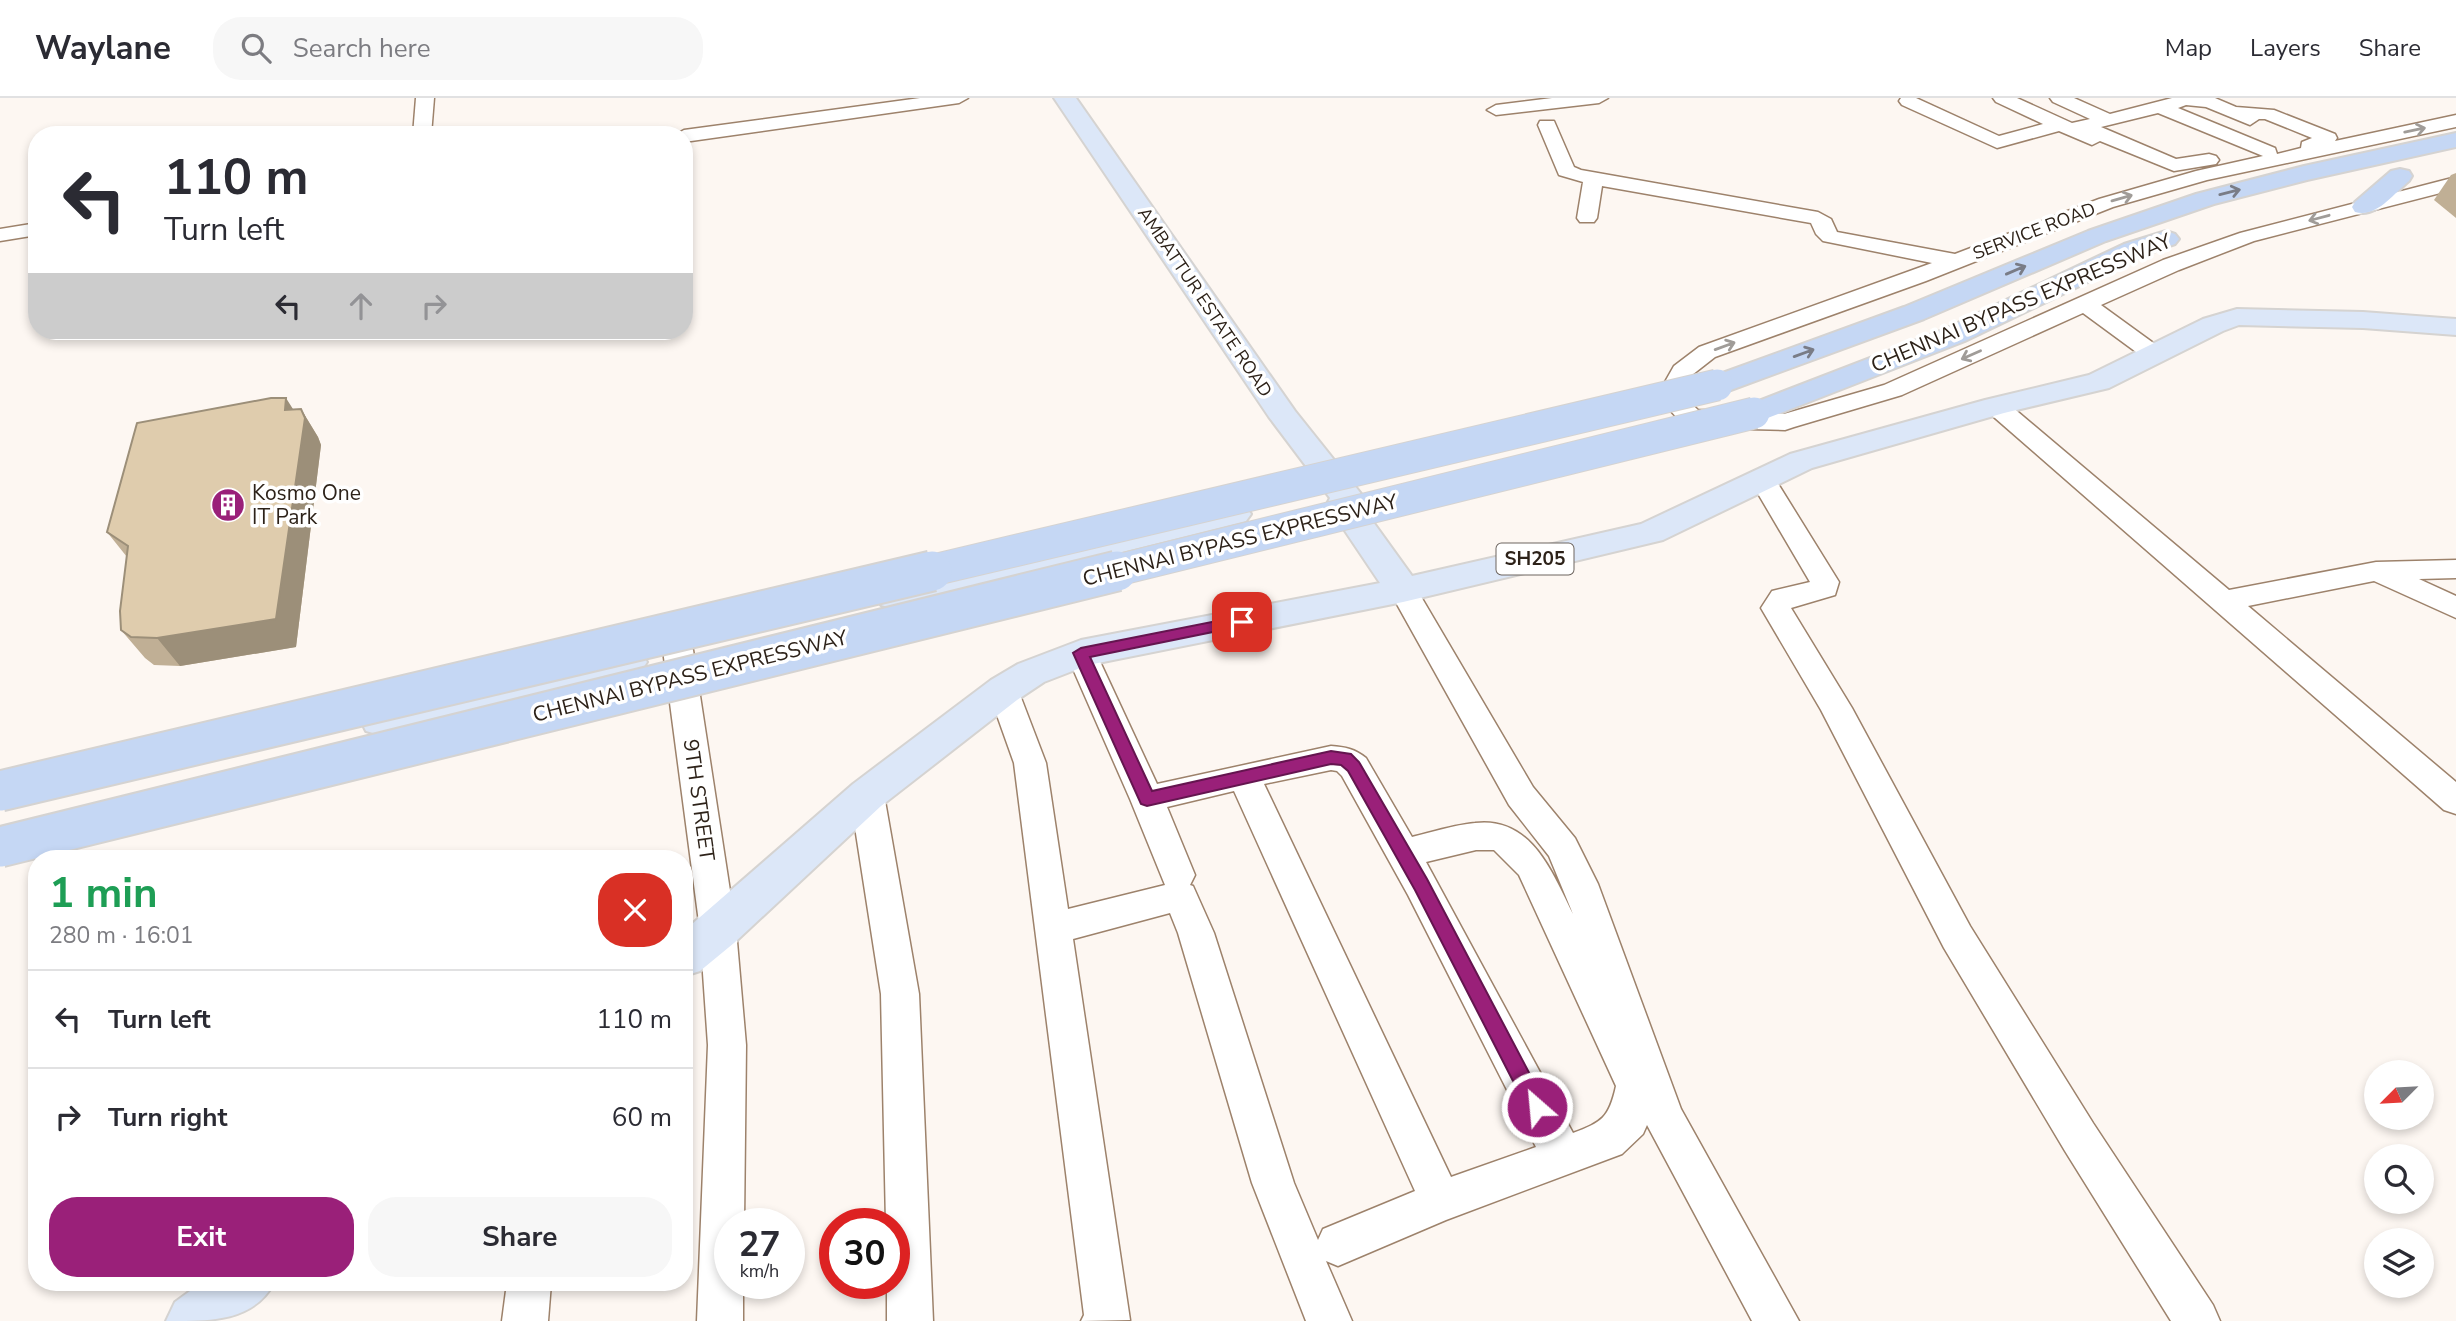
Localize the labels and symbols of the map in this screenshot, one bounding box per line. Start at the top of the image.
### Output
one-way arrow [2403,122,2426,136]
one-way arrow [2218,185,2240,198]
one-way arrow [2110,191,2132,204]
street label: SERVICE ROAD [1969,197,2099,265]
street label: AMBATTUR ESTATE ROAD [1132,202,1278,402]
one-way arrow [2308,212,2331,225]
street label: CHENNAI BYPASS EXPRESSWAY [1867,227,2176,379]
one-way arrow [2005,263,2026,276]
one-way arrow [1713,339,1735,351]
one-way arrow [1793,346,1815,358]
one-way arrow [1961,349,1982,362]
place label: Kosmo One IT Park [252,479,361,531]
building icon: Kosmo One IT Park [209,486,247,524]
street label: CHENNAI BYPASS EXPRESSWAY [1080,487,1401,593]
road number: SH205 [1496,544,1574,574]
pin [1212,592,1272,652]
street label: CHENNAI BYPASS EXPRESSWAY [530,623,851,729]
street label: 9TH STREET [677,737,721,863]
north arrow [2364,1060,2434,1130]
position arrow [1500,1070,1574,1144]
speed limit sign: 30 [819,1208,910,1299]

